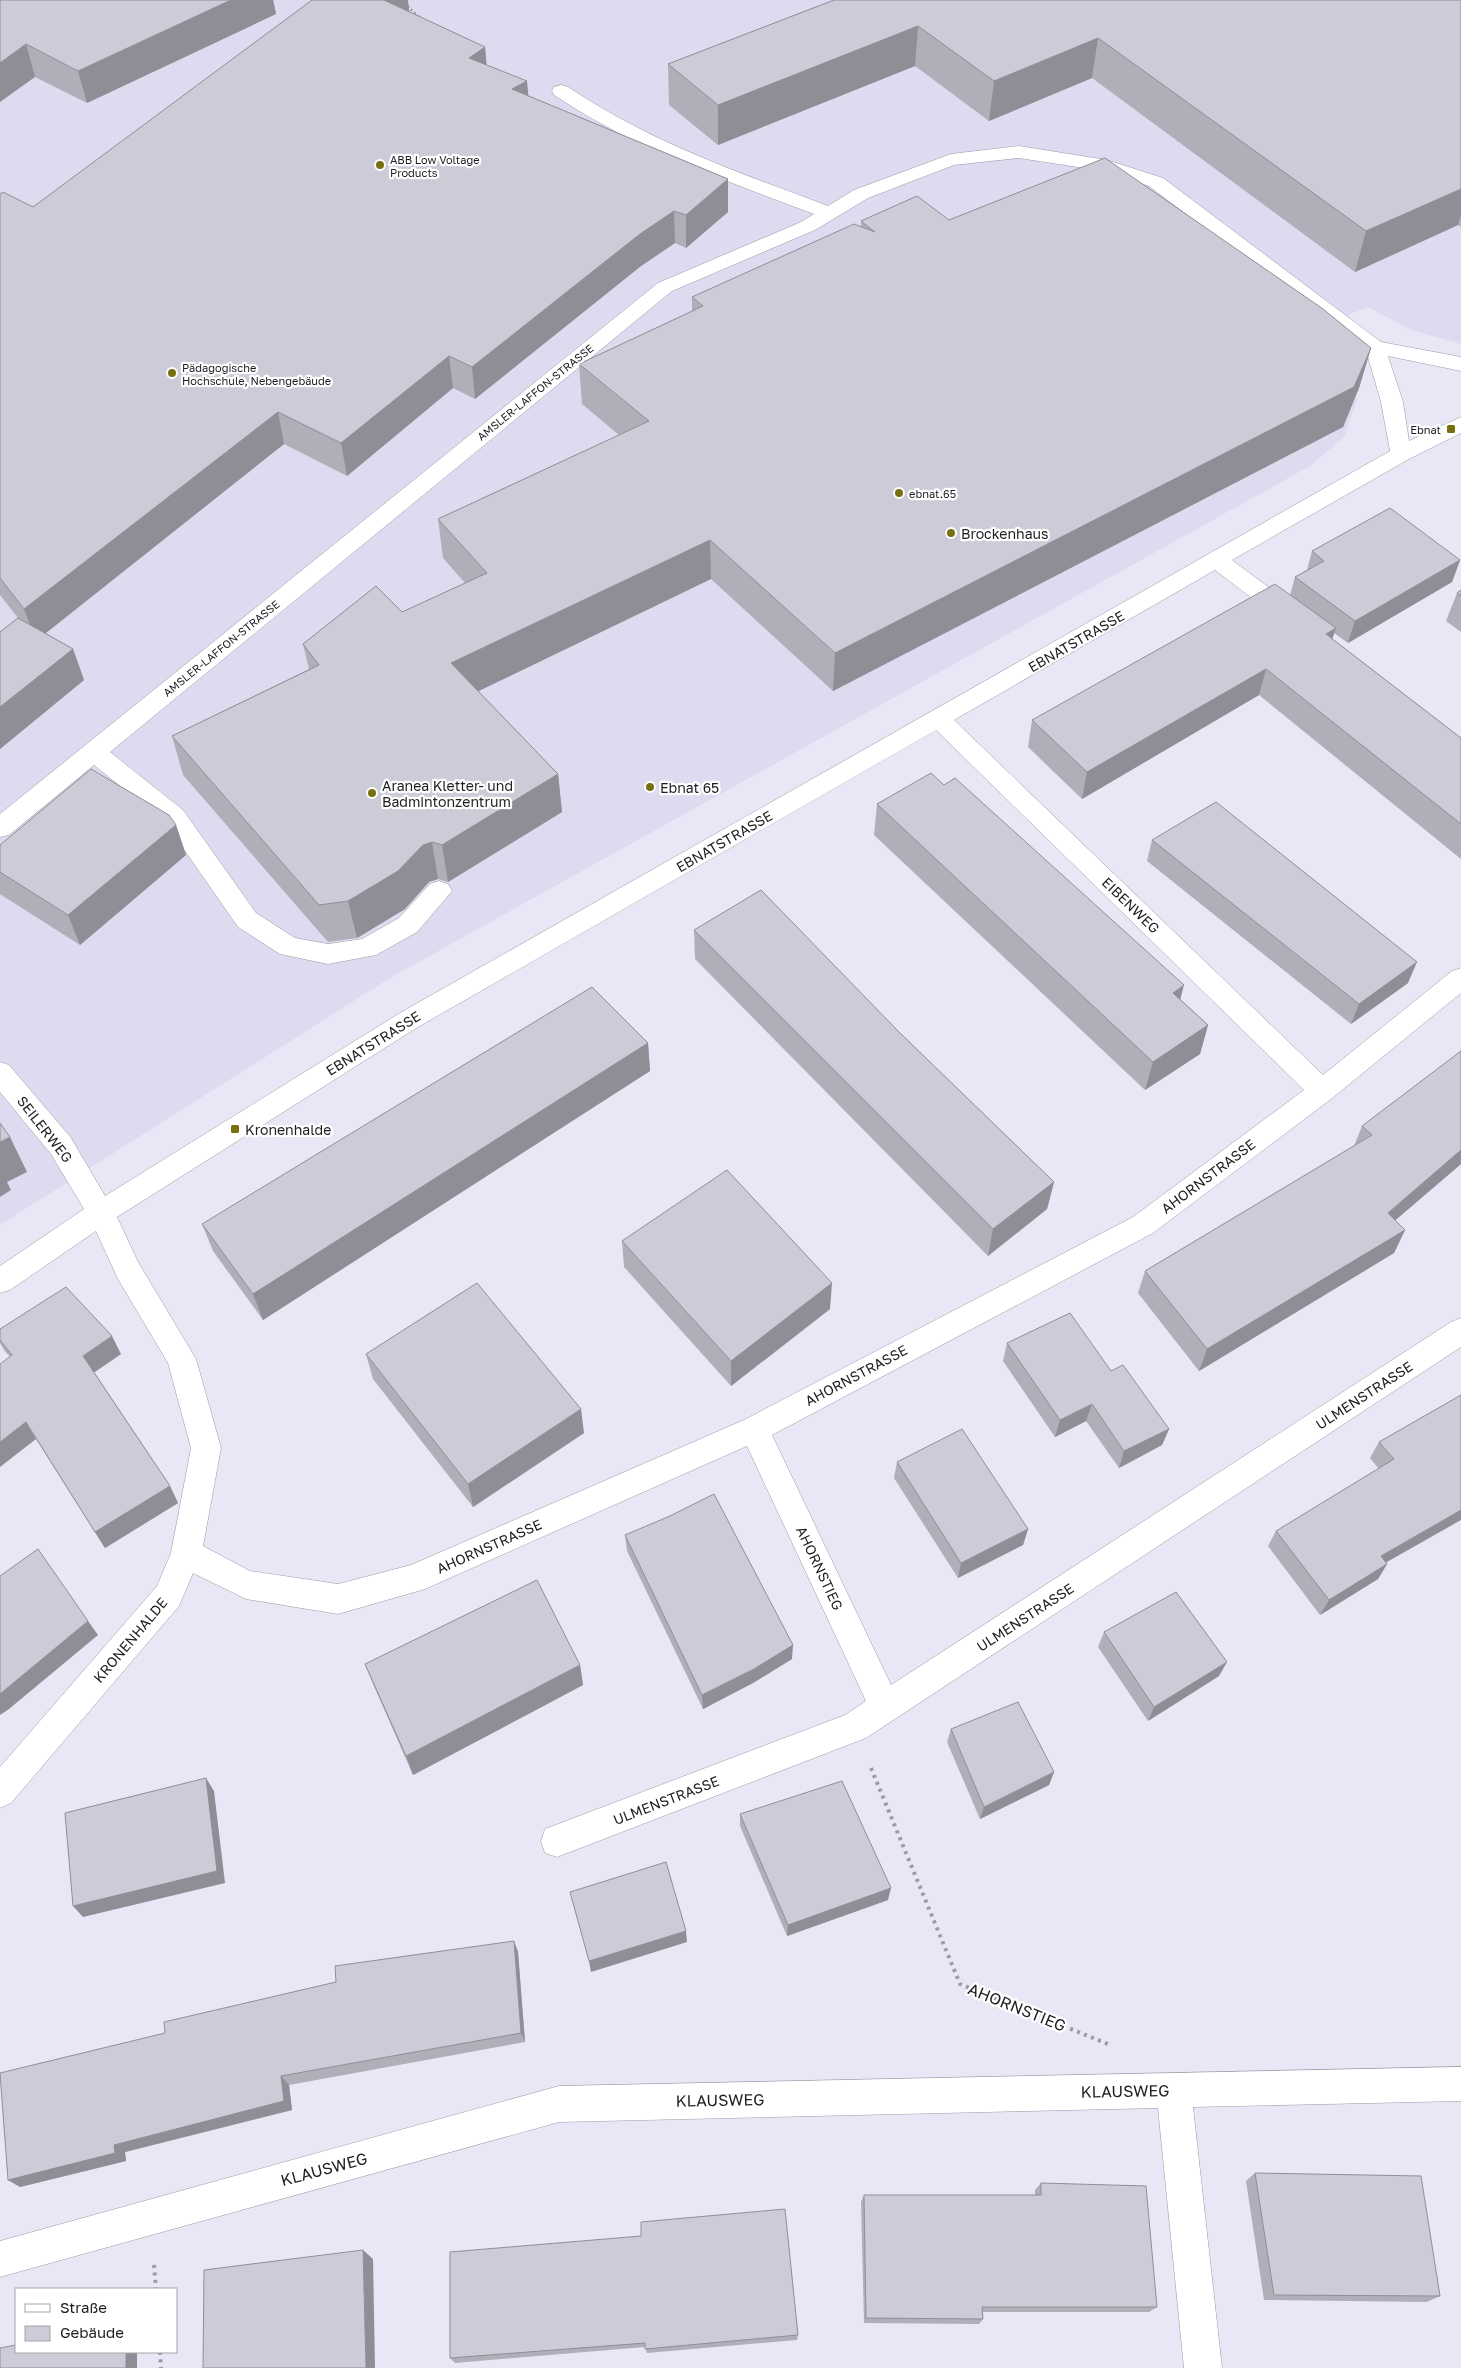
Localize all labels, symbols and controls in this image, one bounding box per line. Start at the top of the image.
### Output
place label: ABB Low Voltage Products [390,153,480,179]
marker: ABB Low Voltage Products [374,159,386,171]
street label: AMSLER-LAFFON-STRASSE [474,341,596,443]
place label: Pädagogische Hochschule, Nebengebäude [182,361,331,387]
marker: Pädagogische Hochschule, Nebengebäude [166,367,178,379]
place label: Ebnat [1410,423,1441,436]
marker: Ebnat [1445,423,1457,435]
marker: ebnat.65 [893,487,905,499]
place label: ebnat.65 [909,487,956,500]
place label: Brockenhaus [961,525,1049,542]
marker: Brockenhaus [945,527,957,539]
street label: AMSLER-LAFFON-STRASSE [160,597,282,699]
street label: EBNATSTRASSE [1025,607,1127,675]
place label: Aranea Kletter- und Badmintonzentrum [382,777,513,810]
place label: Ebnat 65 [660,779,719,796]
marker: Ebnat 65 [644,781,656,793]
marker: Aranea Kletter- und Badmintonzentrum [366,787,378,799]
street label: EBNATSTRASSE [673,807,775,875]
street label: EIBENWEG [1099,873,1163,937]
street label: EBNATSTRASSE [323,1007,423,1079]
street label: SEILERWEG [14,1092,76,1166]
place label: Kronenhalde [245,1121,331,1138]
marker: Kronenhalde [229,1123,241,1135]
street label: AHORNSTRASSE [1158,1135,1258,1217]
street label: AHORNSTRASSE [802,1341,910,1409]
street label: ULMENSTRASSE [1312,1357,1416,1433]
street label: AHORNSTRASSE [434,1515,544,1577]
street label: AHORNSTIEG [793,1523,847,1613]
street label: ULMENSTRASSE [973,1579,1077,1655]
street label: KRONENHALDE [90,1594,170,1686]
street label: ULMENSTRASSE [611,1772,721,1828]
street label: AHORNSTIEG [965,1978,1069,2036]
street label: KLAUSWEG [1080,2080,1170,2102]
street label: KLAUSWEG [675,2089,765,2111]
street label: KLAUSWEG [278,2148,370,2190]
legend [15,2288,178,2353]
text: Straße [60,2298,107,2316]
text: Gebäude [60,2323,124,2341]

